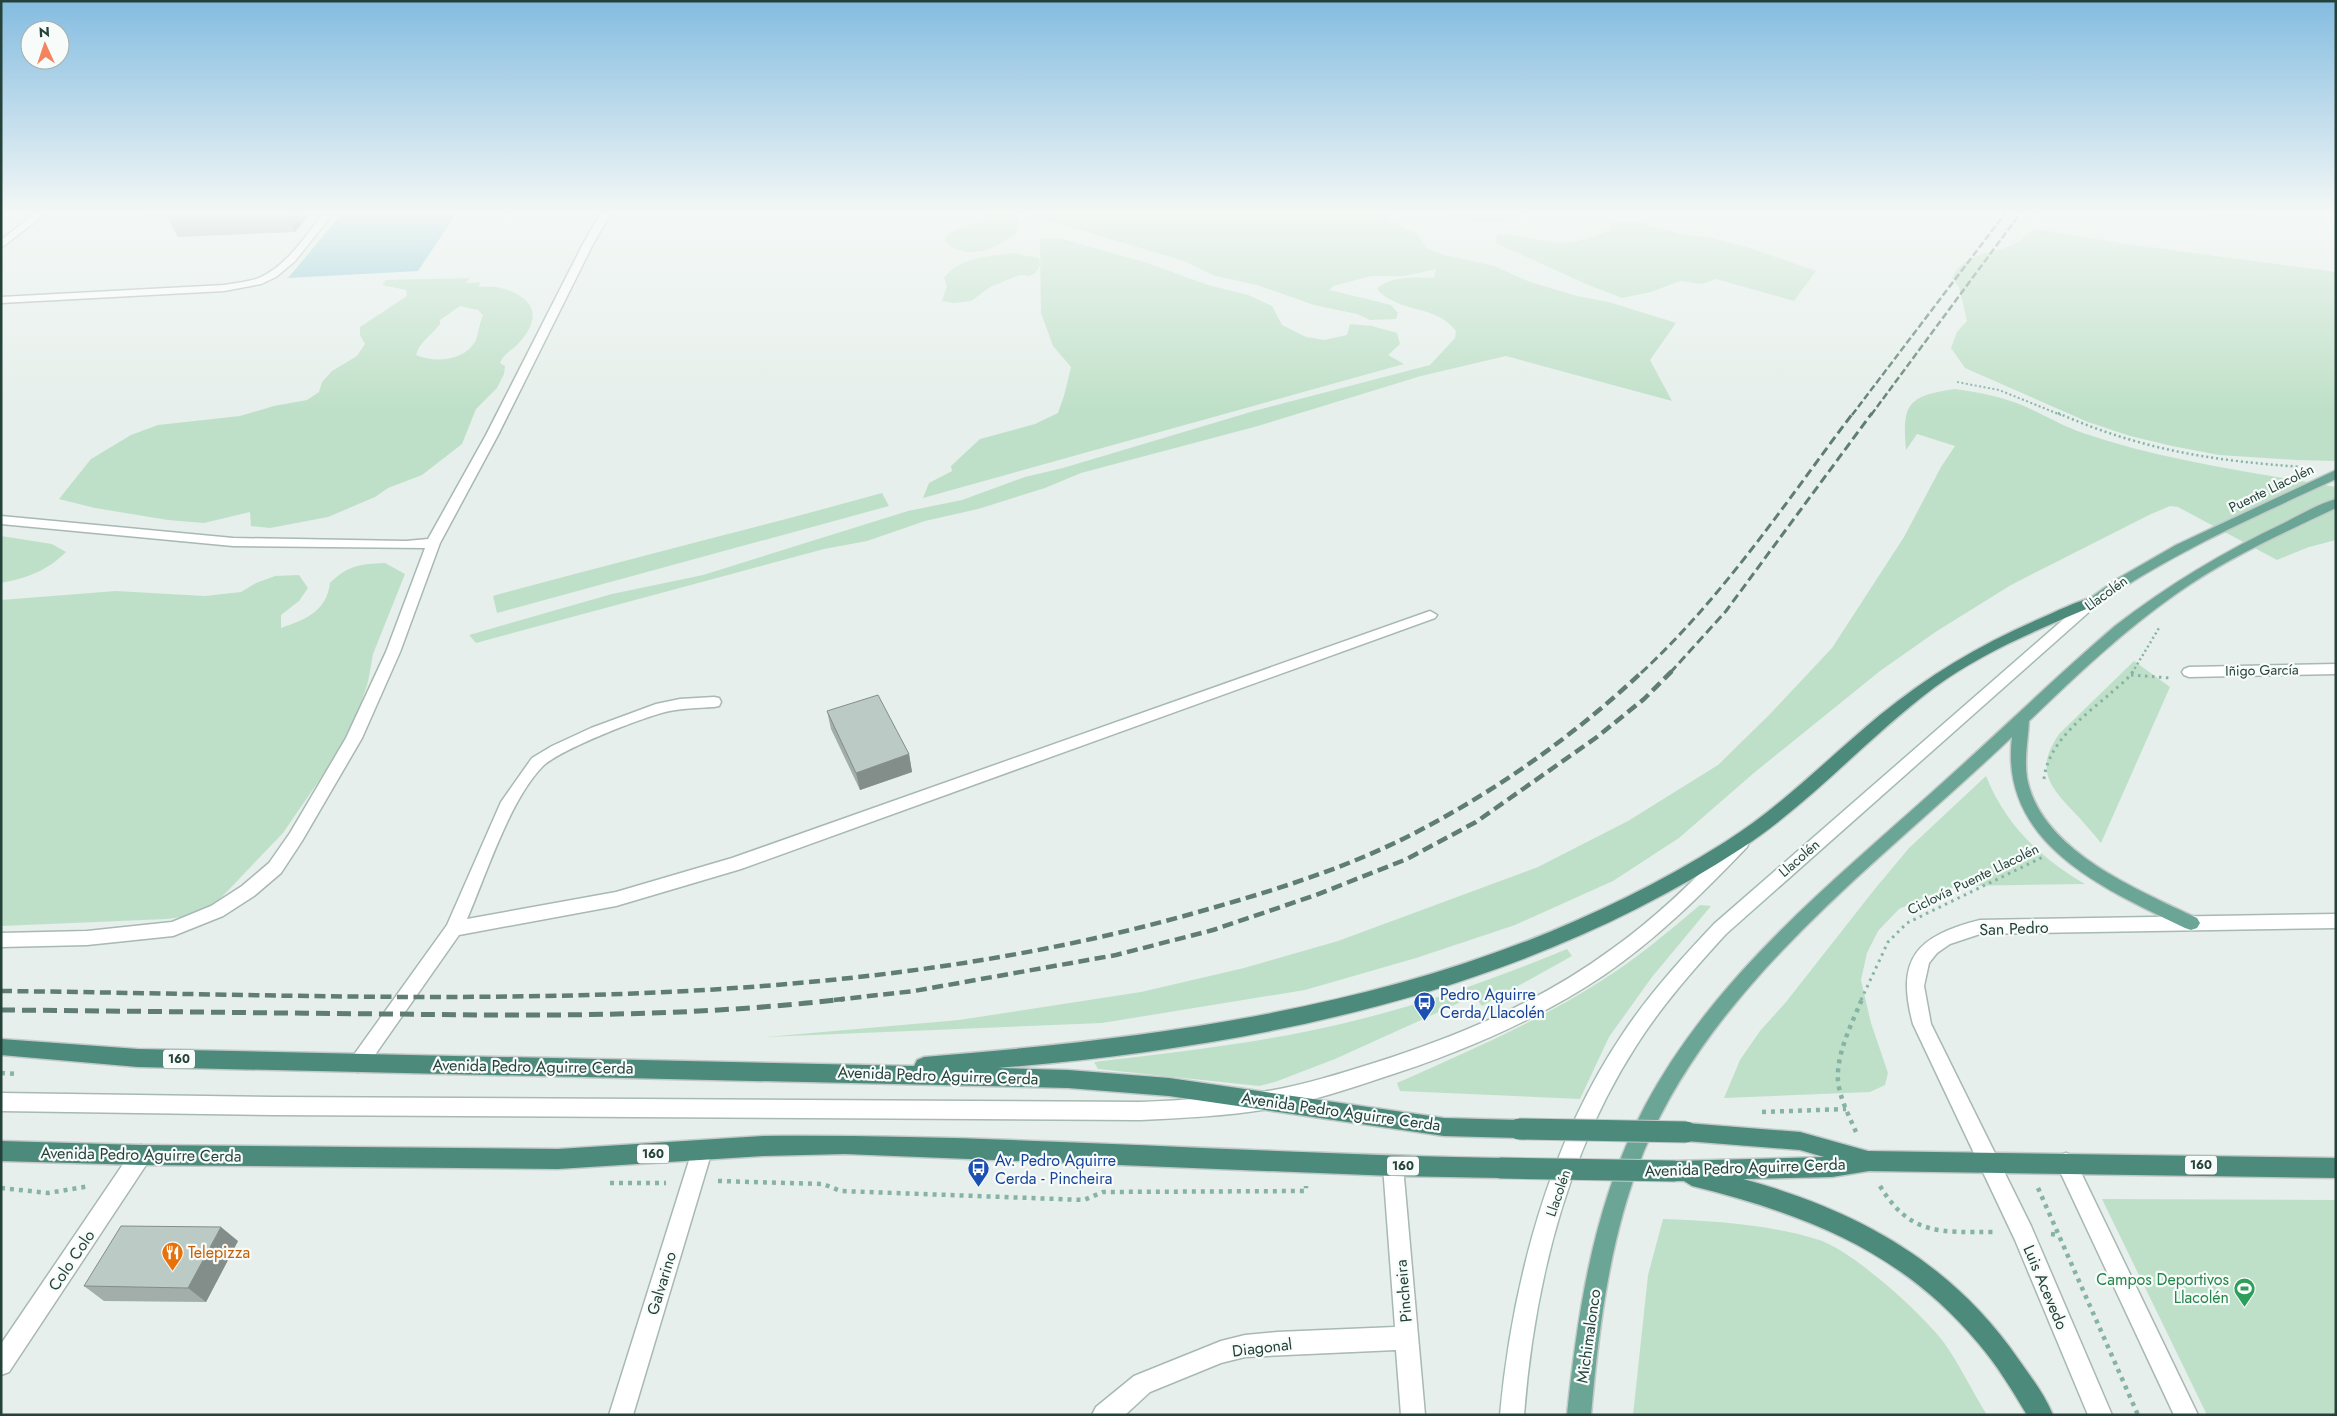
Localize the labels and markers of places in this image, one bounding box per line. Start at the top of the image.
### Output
place label: Pedro Aguirre Cerda/Llacolén [1440,983,1545,1024]
bus stop icon: Pedro Aguirre Cerda/Llacolén [1412,991,1436,1022]
place label: Av. Pedro Aguirre Cerda - Pincheira [995,1149,1116,1190]
bus stop icon: Av. Pedro Aguirre Cerda - Pincheira [967,1157,991,1188]
restaurant icon: Telepizza [160,1240,184,1271]
place label: Telepizza [188,1241,250,1264]
place label: Campos Deportivos Llacolén [2096,1268,2229,1309]
sports icon: Campos Deportivos Llacolén [2233,1276,2257,1307]

